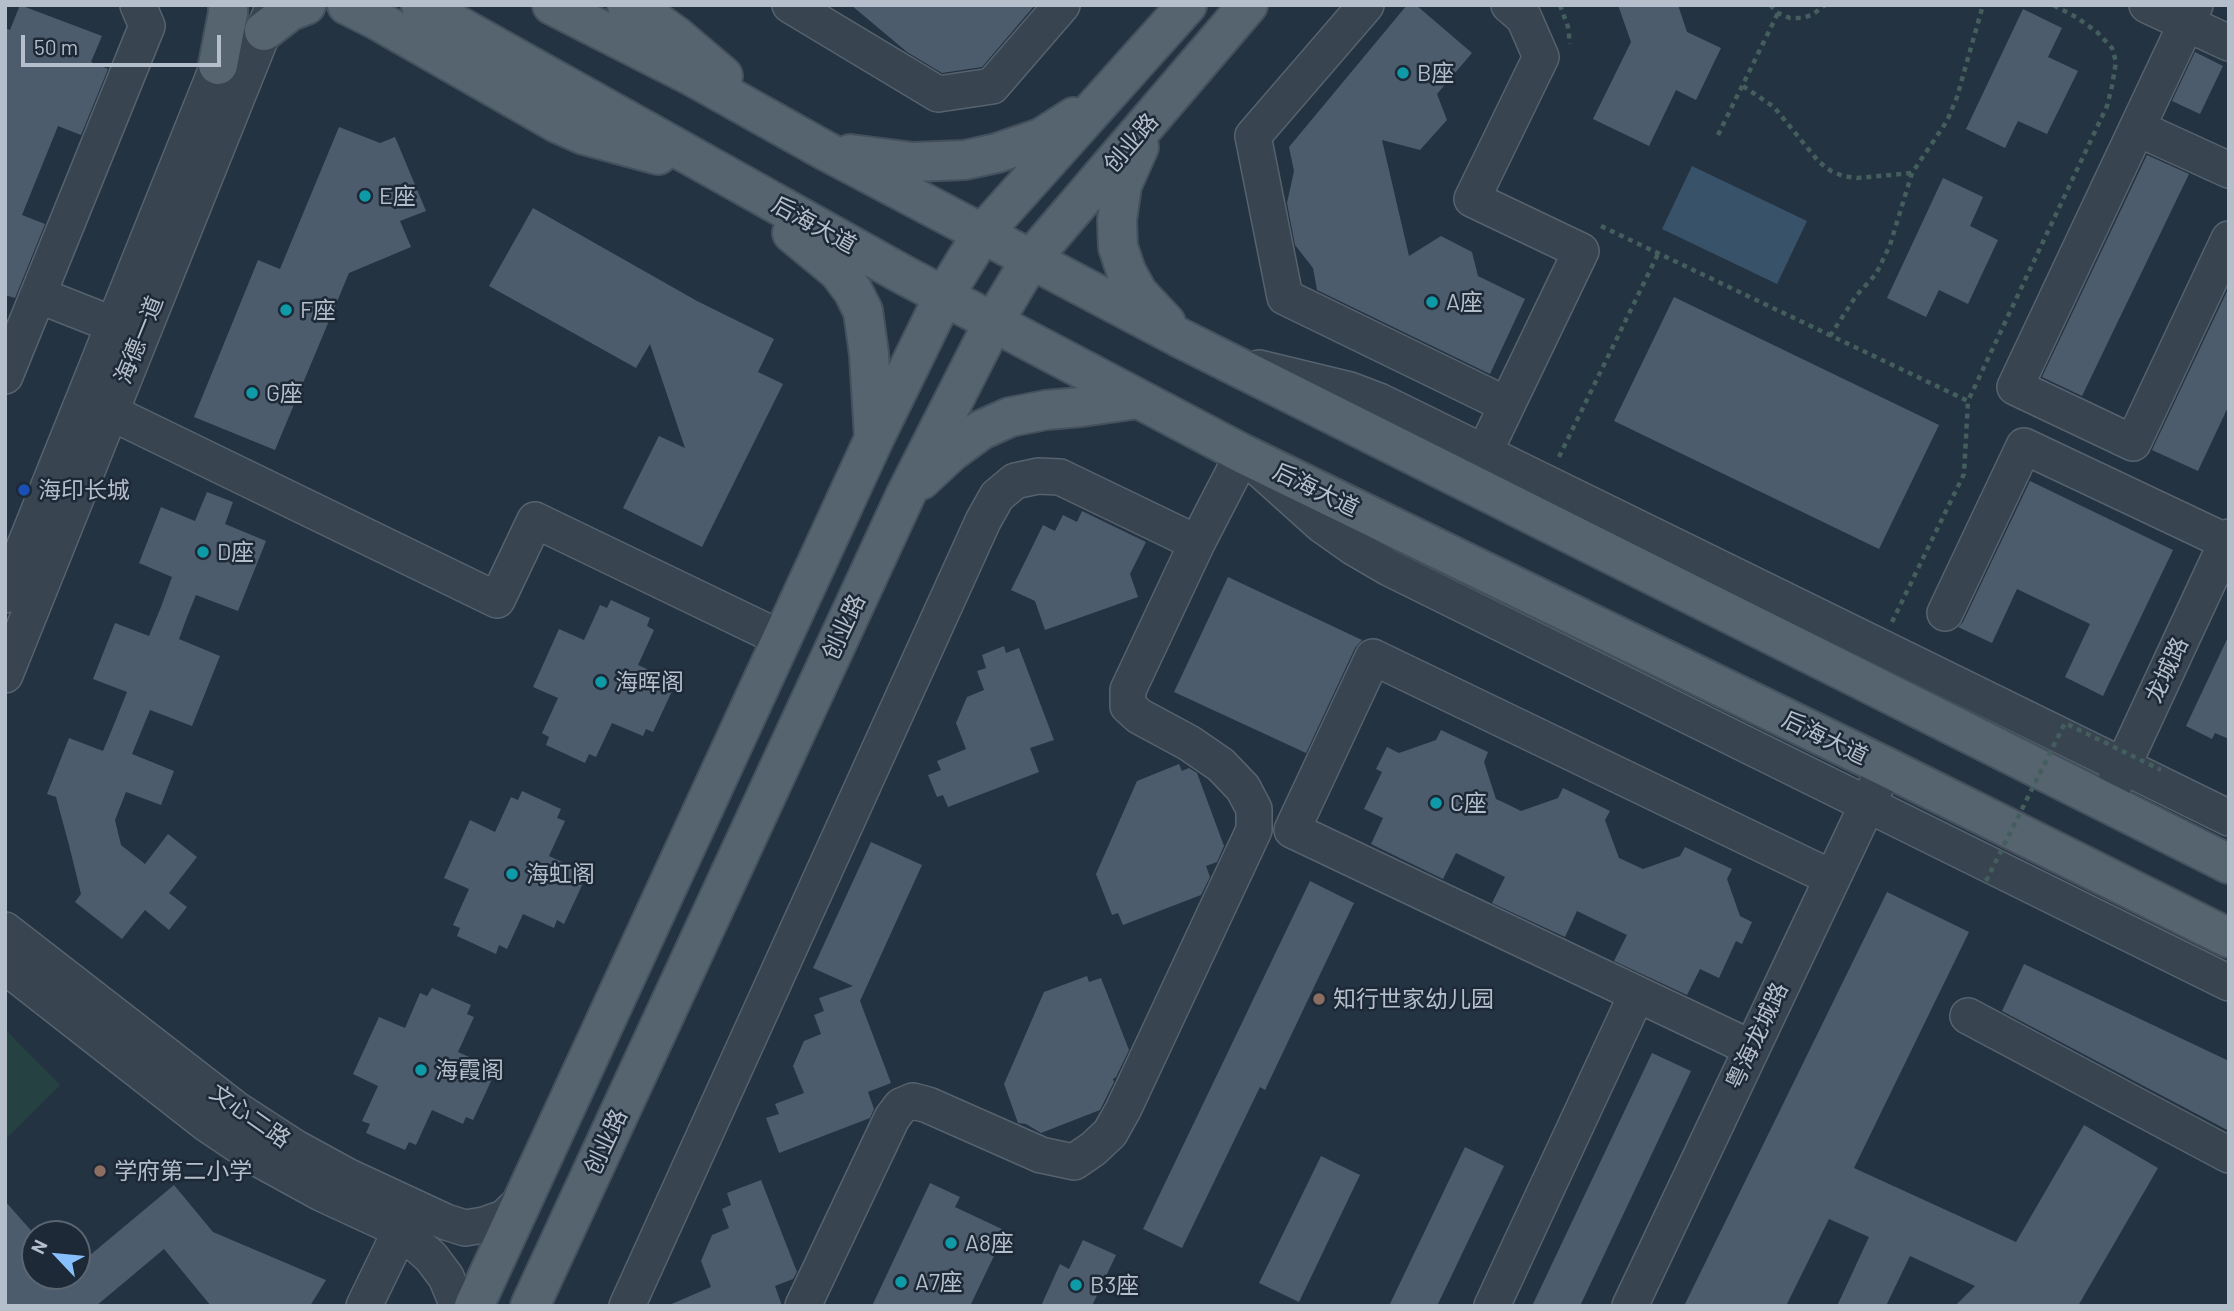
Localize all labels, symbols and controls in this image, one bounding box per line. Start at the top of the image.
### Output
scale bar [24,21,224,65]
text: 50 m [34,34,78,59]
place label: B座 [1417,59,1454,87]
marker: B座 [1395,65,1411,81]
street label: 创业路 [1098,108,1164,178]
place label: E座 [379,182,416,210]
marker: E座 [357,188,373,204]
street label: 后海大道 [767,191,861,259]
place label: A座 [1446,288,1483,316]
street label: 海德一道 [109,292,169,388]
marker: A座 [1424,294,1440,310]
place label: F座 [300,296,336,324]
marker: F座 [278,302,294,318]
place label: G座 [266,379,303,407]
marker: G座 [244,385,260,401]
street label: 后海大道 [1269,457,1363,523]
place label: 海印长城 [38,476,130,504]
marker: 海印长城 [16,482,32,498]
place label: D座 [217,538,254,566]
marker: D座 [195,544,211,560]
street label: 创业路 [817,590,871,664]
street label: 龙城路 [2140,633,2194,707]
place label: 海晖阁 [615,668,684,696]
marker: 海晖阁 [593,674,609,690]
street label: 后海大道 [1778,705,1872,771]
place label: C座 [1450,789,1487,817]
marker: C座 [1428,795,1444,811]
place label: 海虹阁 [526,860,595,888]
marker: 海虹阁 [504,866,520,882]
street label: 粤海龙城路 [1720,978,1794,1094]
place label: 知行世家幼儿园 [1333,985,1494,1013]
marker: 知行世家幼儿园 [1311,991,1327,1007]
place label: 海霞阁 [435,1056,504,1084]
marker: 海霞阁 [413,1062,429,1078]
street label: 文心二路 [204,1078,296,1154]
street label: 创业路 [579,1105,633,1179]
place label: 学府第二小学 [114,1157,252,1185]
marker: 学府第二小学 [92,1163,108,1179]
north arrow [21,1220,91,1290]
place label: A8座 [965,1229,1014,1257]
marker: A8座 [943,1235,959,1251]
text: N [25,1236,52,1257]
place label: A7座 [915,1268,963,1296]
place label: B3座 [1090,1271,1139,1299]
marker: A7座 [893,1274,909,1290]
marker: B3座 [1068,1277,1084,1293]

